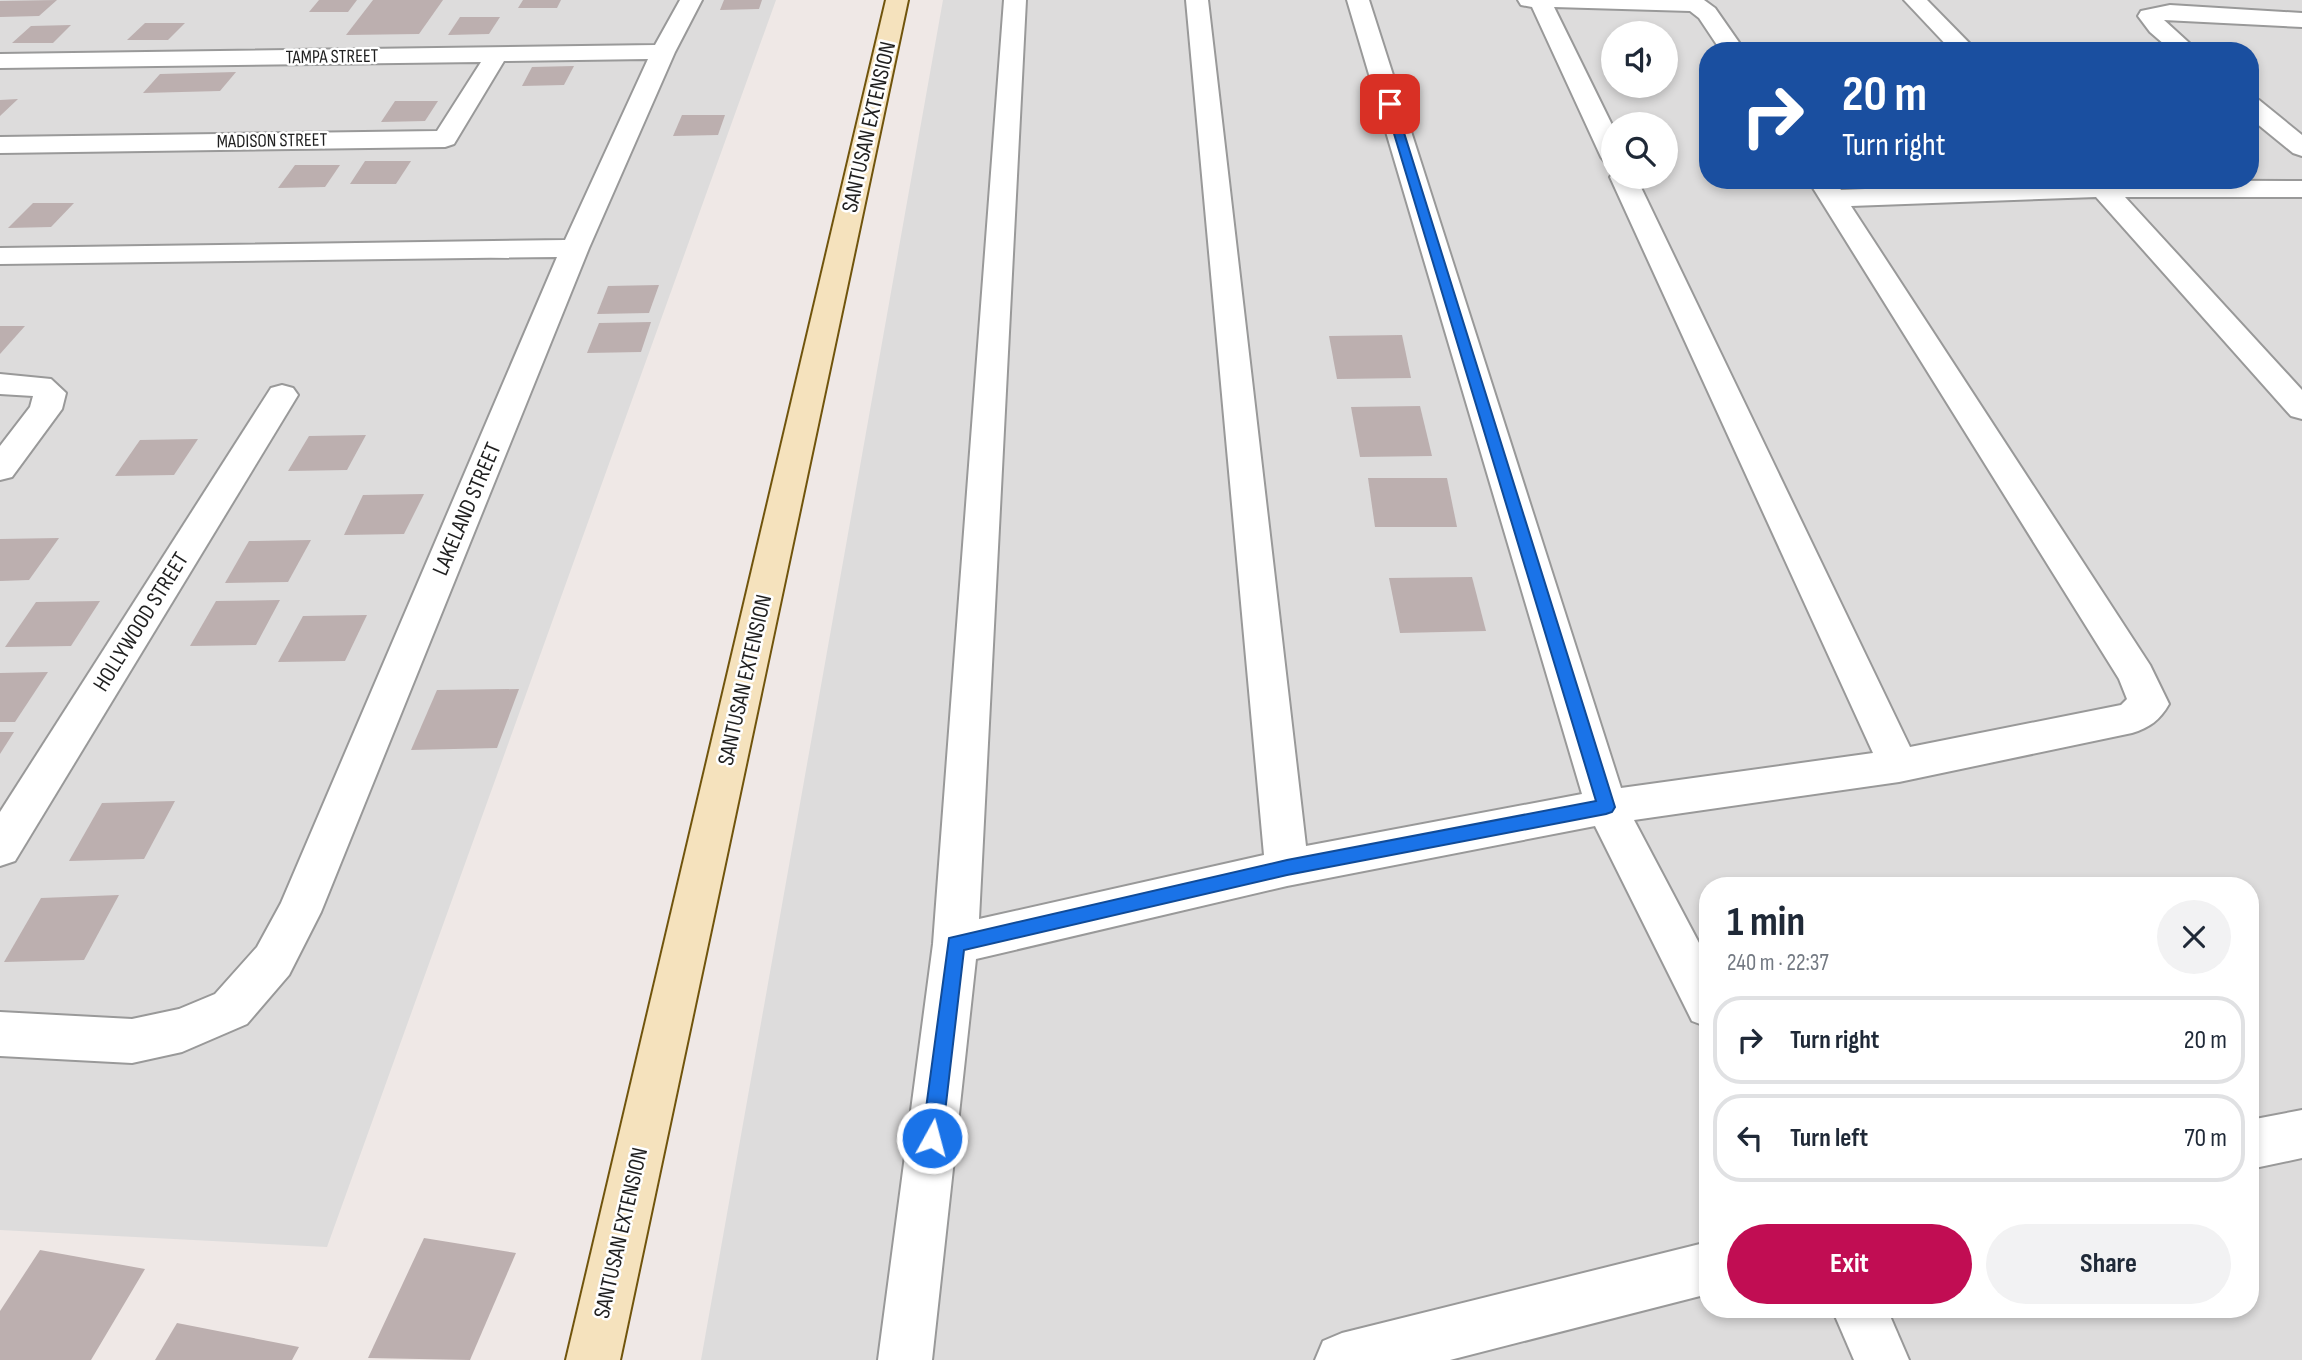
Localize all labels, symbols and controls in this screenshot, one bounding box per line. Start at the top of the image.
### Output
map controls [1601,21,1678,189]
button: sound [1601,21,1678,98]
street label: SANTUSAN EXTENSION [836,39,902,215]
street label: TAMPA STREET [285,45,379,69]
text: 20 m [1842,66,1927,125]
icon: right [1727,70,1818,161]
pin [1360,74,1420,134]
icon: arrive [1371,85,1409,123]
button: search [1601,112,1678,189]
text: Turn right [1842,126,1946,165]
street label: MADISON STREET [216,129,328,153]
street label: LAKELAND STREET [426,438,508,580]
street label: HOLLYWOOD STREET [87,547,195,697]
street label: SANTUSAN EXTENSION [712,592,778,768]
text: 1 min [1727,897,1805,948]
button: close [2157,900,2231,974]
text: 240 m · 22:37 [1727,949,1829,977]
icon: right [1731,1021,1769,1059]
text: Turn right [1790,1025,1879,1056]
text: 20 m [2184,1025,2227,1056]
position arrow [895,1101,969,1175]
icon: left [1731,1119,1769,1157]
text: Turn left [1790,1123,1868,1154]
text: 70 m [2184,1123,2227,1154]
street label: SANTUSAN EXTENSION [588,1145,654,1321]
button: Exit [1727,1224,1972,1304]
button: Share [1986,1224,2231,1304]

